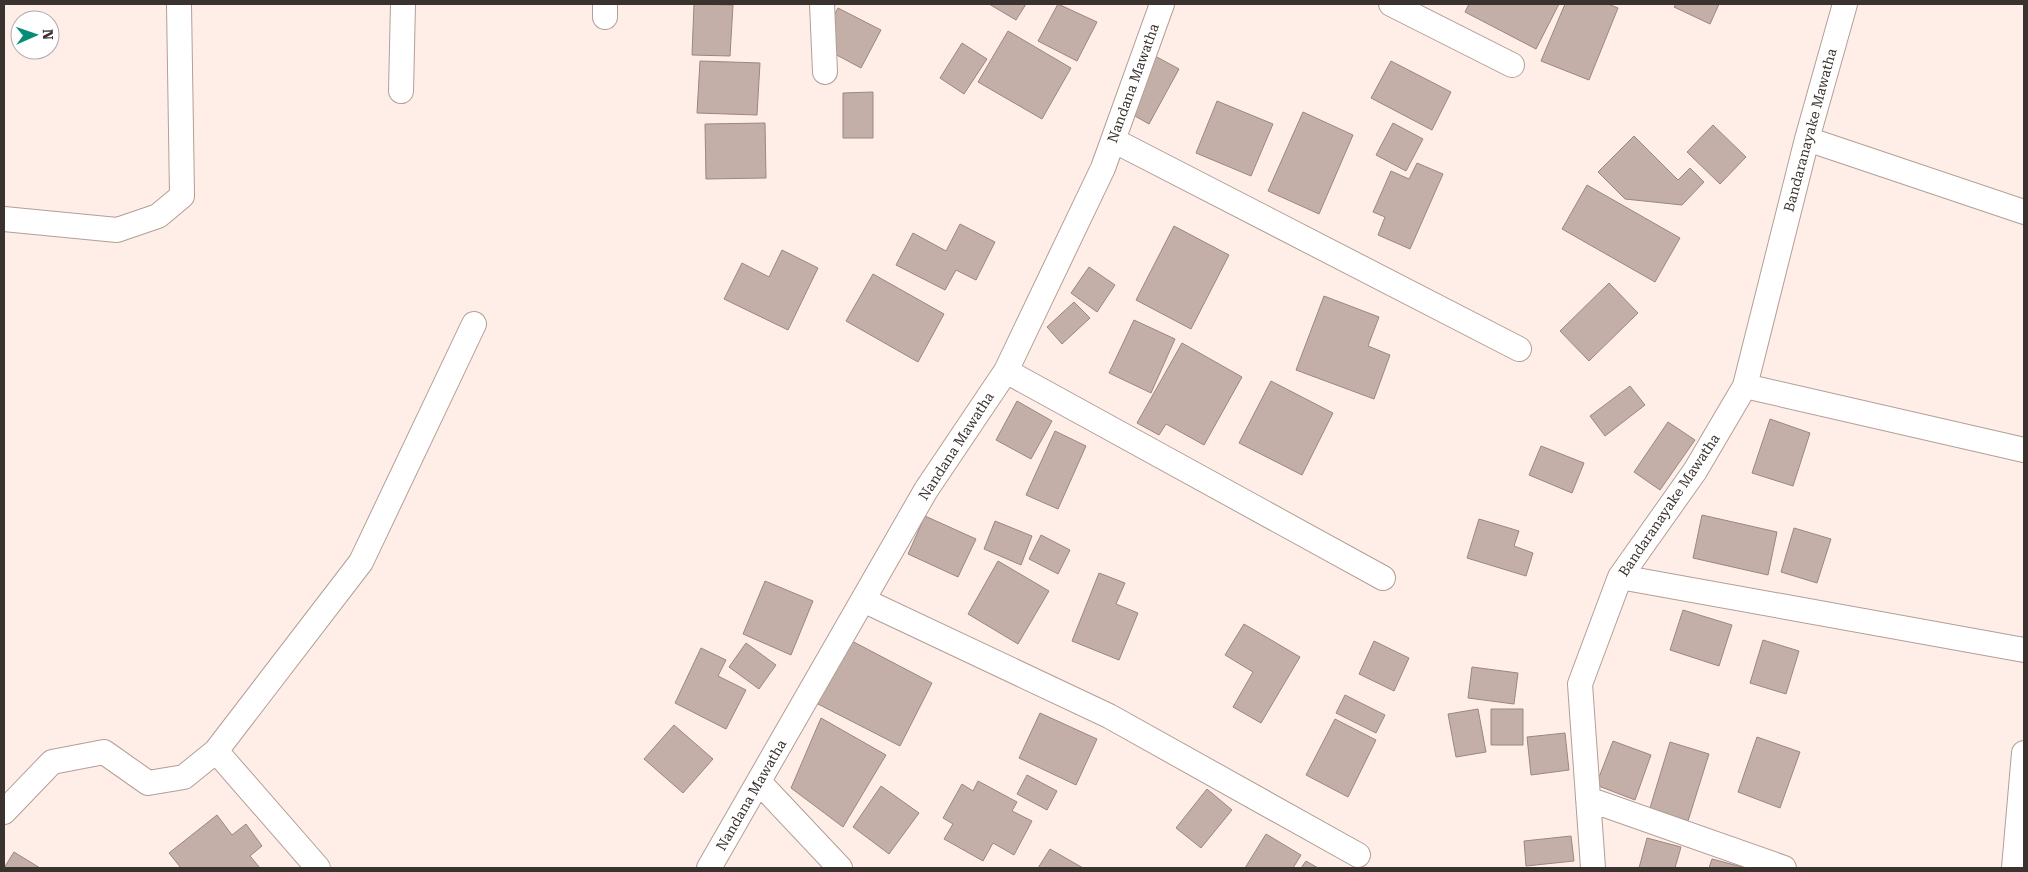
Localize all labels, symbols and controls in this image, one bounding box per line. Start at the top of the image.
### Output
north arrow [10,10,60,60]
street label: Nandana Mawatha [1104,21,1162,145]
text: N [40,29,56,40]
street label: Bandaranayake Mawatha [1780,46,1840,213]
street label: Nandana Mawatha [915,389,997,503]
street label: Bandaranayake Mawatha [1615,430,1723,579]
street label: Nandana Mawatha [713,736,790,853]

